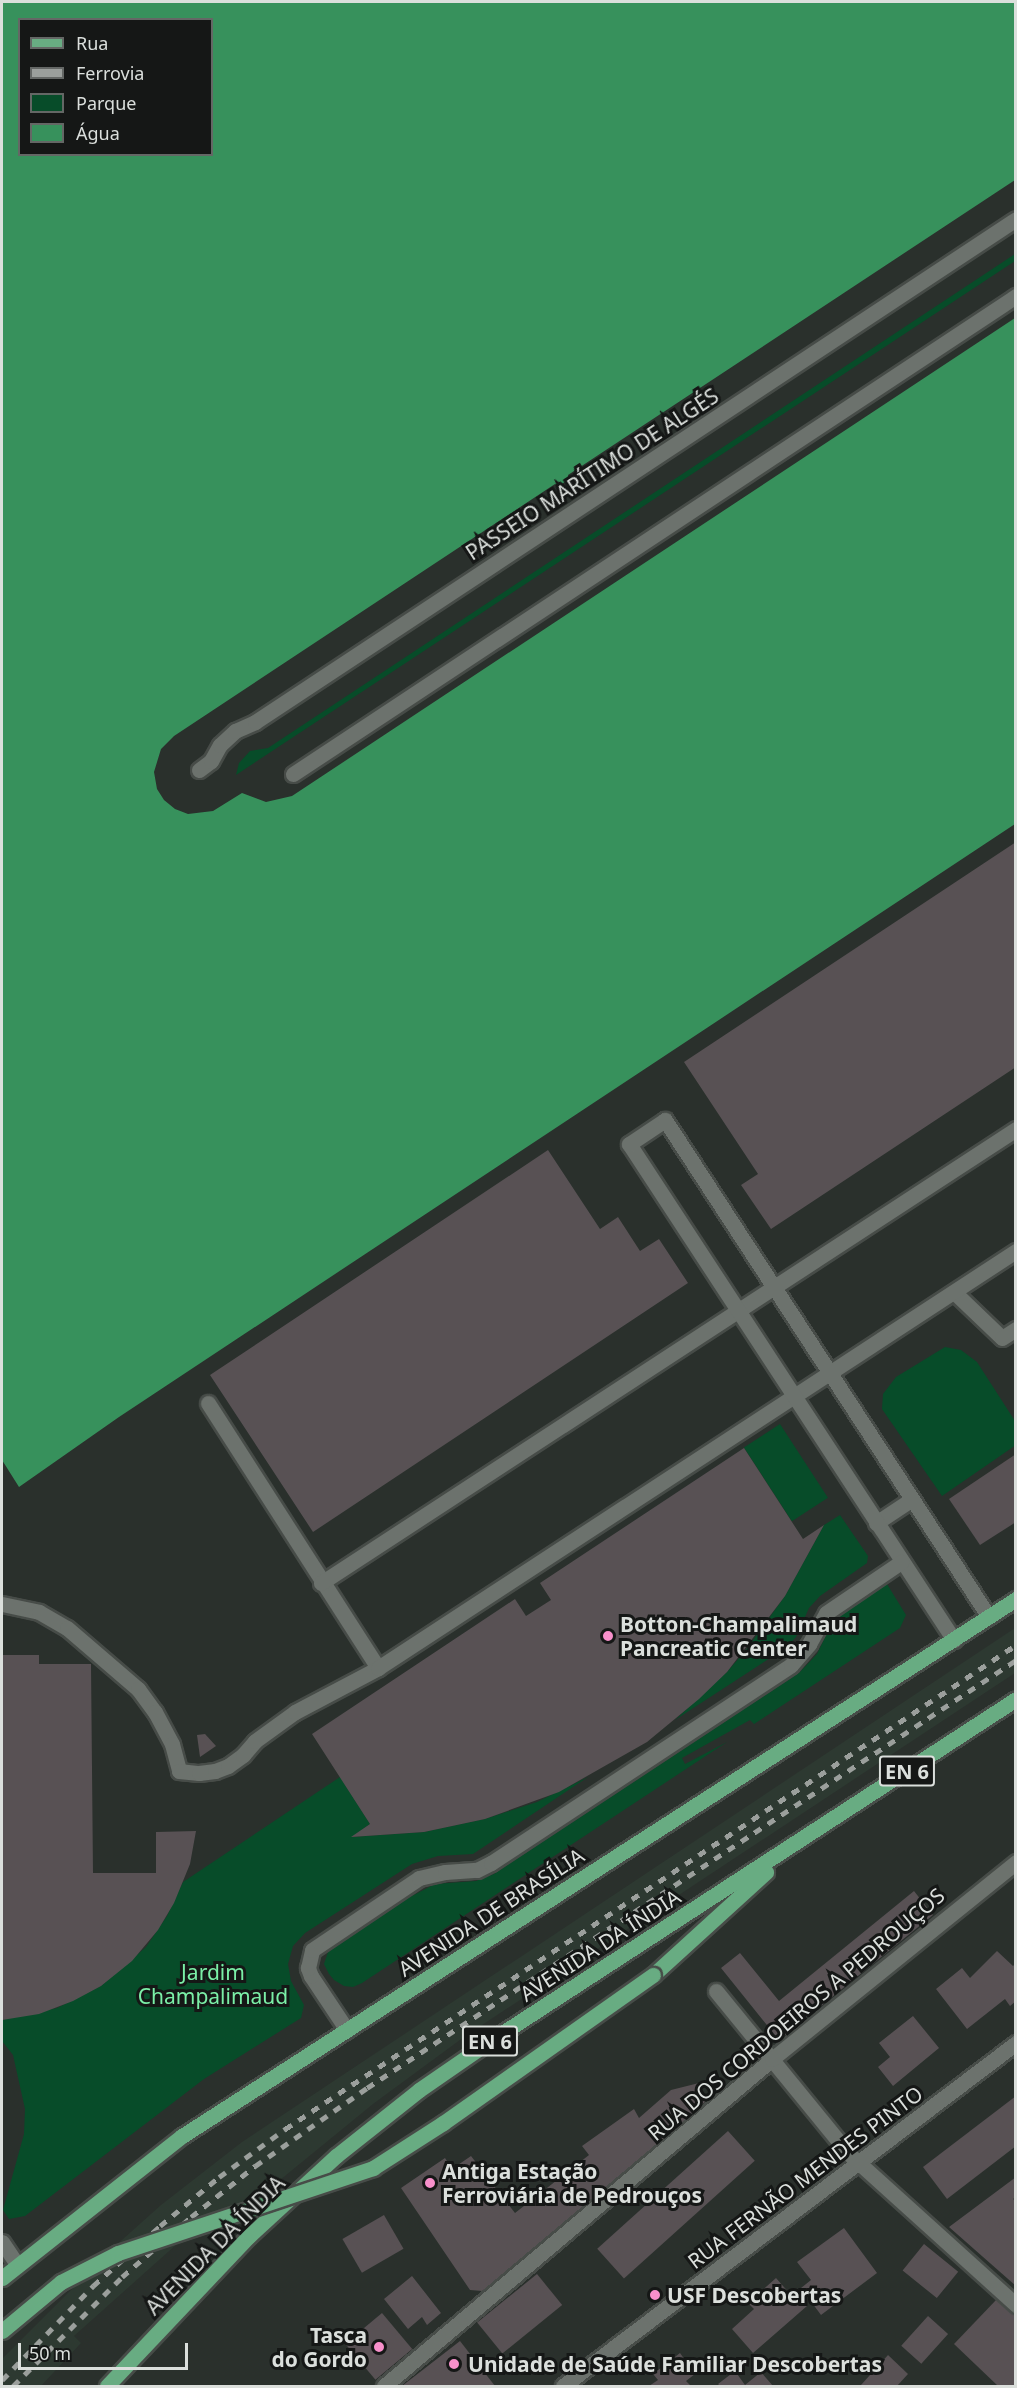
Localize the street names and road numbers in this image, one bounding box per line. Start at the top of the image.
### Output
street label: PASSEIO MARÍTIMO DE ALGÉS [461,383,723,565]
road number: EN 6 [878,1754,936,1788]
street label: AVENIDA DE BRASÍLIA [393,1842,589,1982]
street label: RUA DOS CORDOEIROS A PEDROUÇOS [643,1882,949,2146]
street label: AVENIDA DA ÍNDIA [515,1884,685,2006]
road number: EN 6 [462,2024,518,2058]
street label: RUA FERNÃO MENDES PINTO [683,2080,927,2274]
street label: AVENIDA DA ÍNDIA [140,2170,290,2320]

